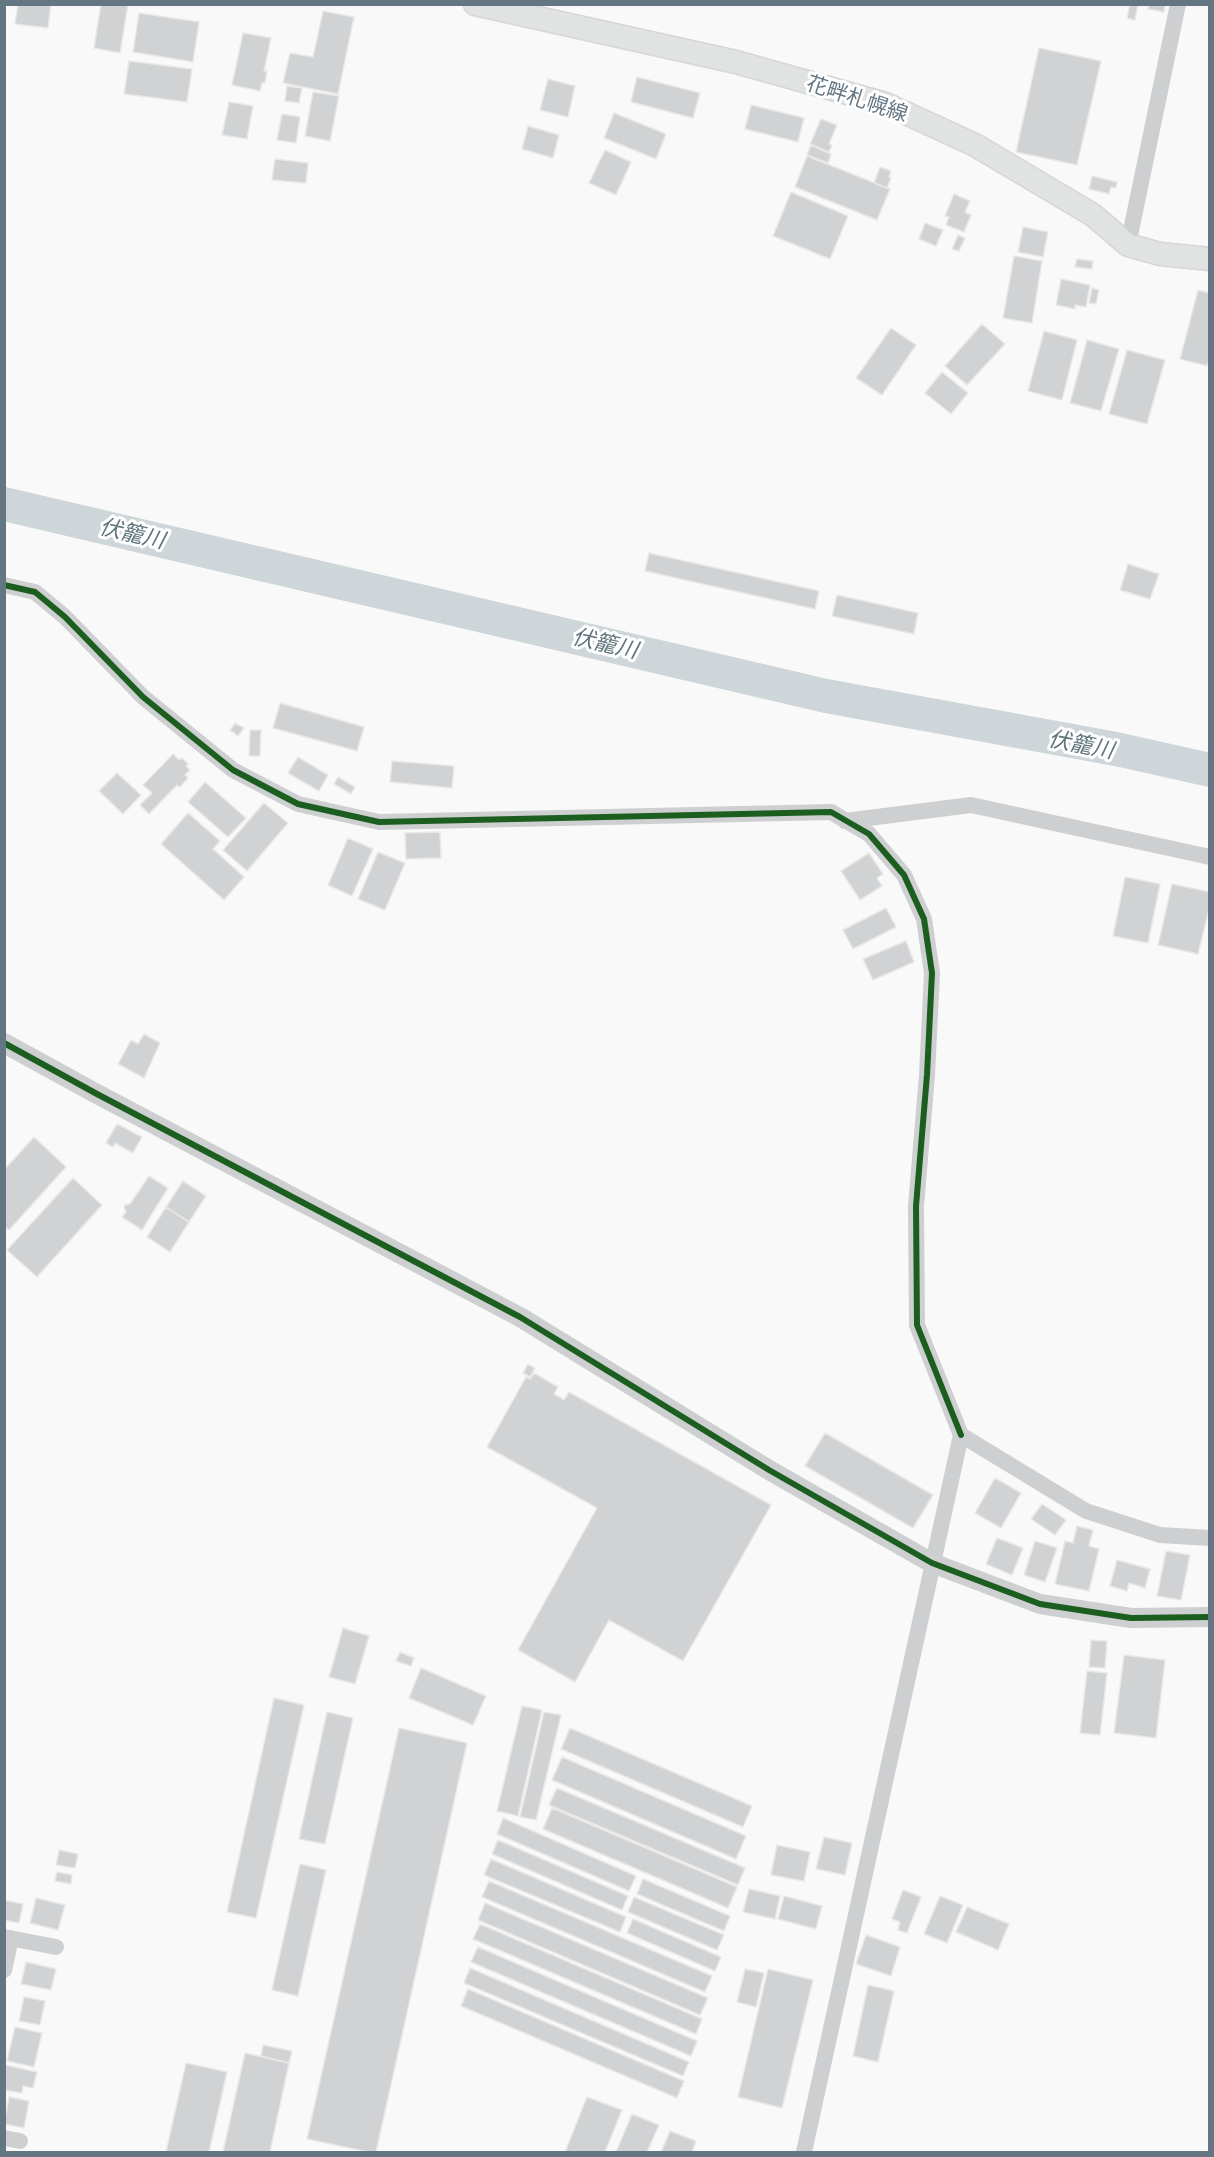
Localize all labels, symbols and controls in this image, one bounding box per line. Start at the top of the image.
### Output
street label: 花畔札幌線 [803,71,911,127]
water label: 伏籠川 [97,514,167,554]
water label: 伏籠川 [570,624,640,664]
water label: 伏籠川 [1046,726,1116,764]

